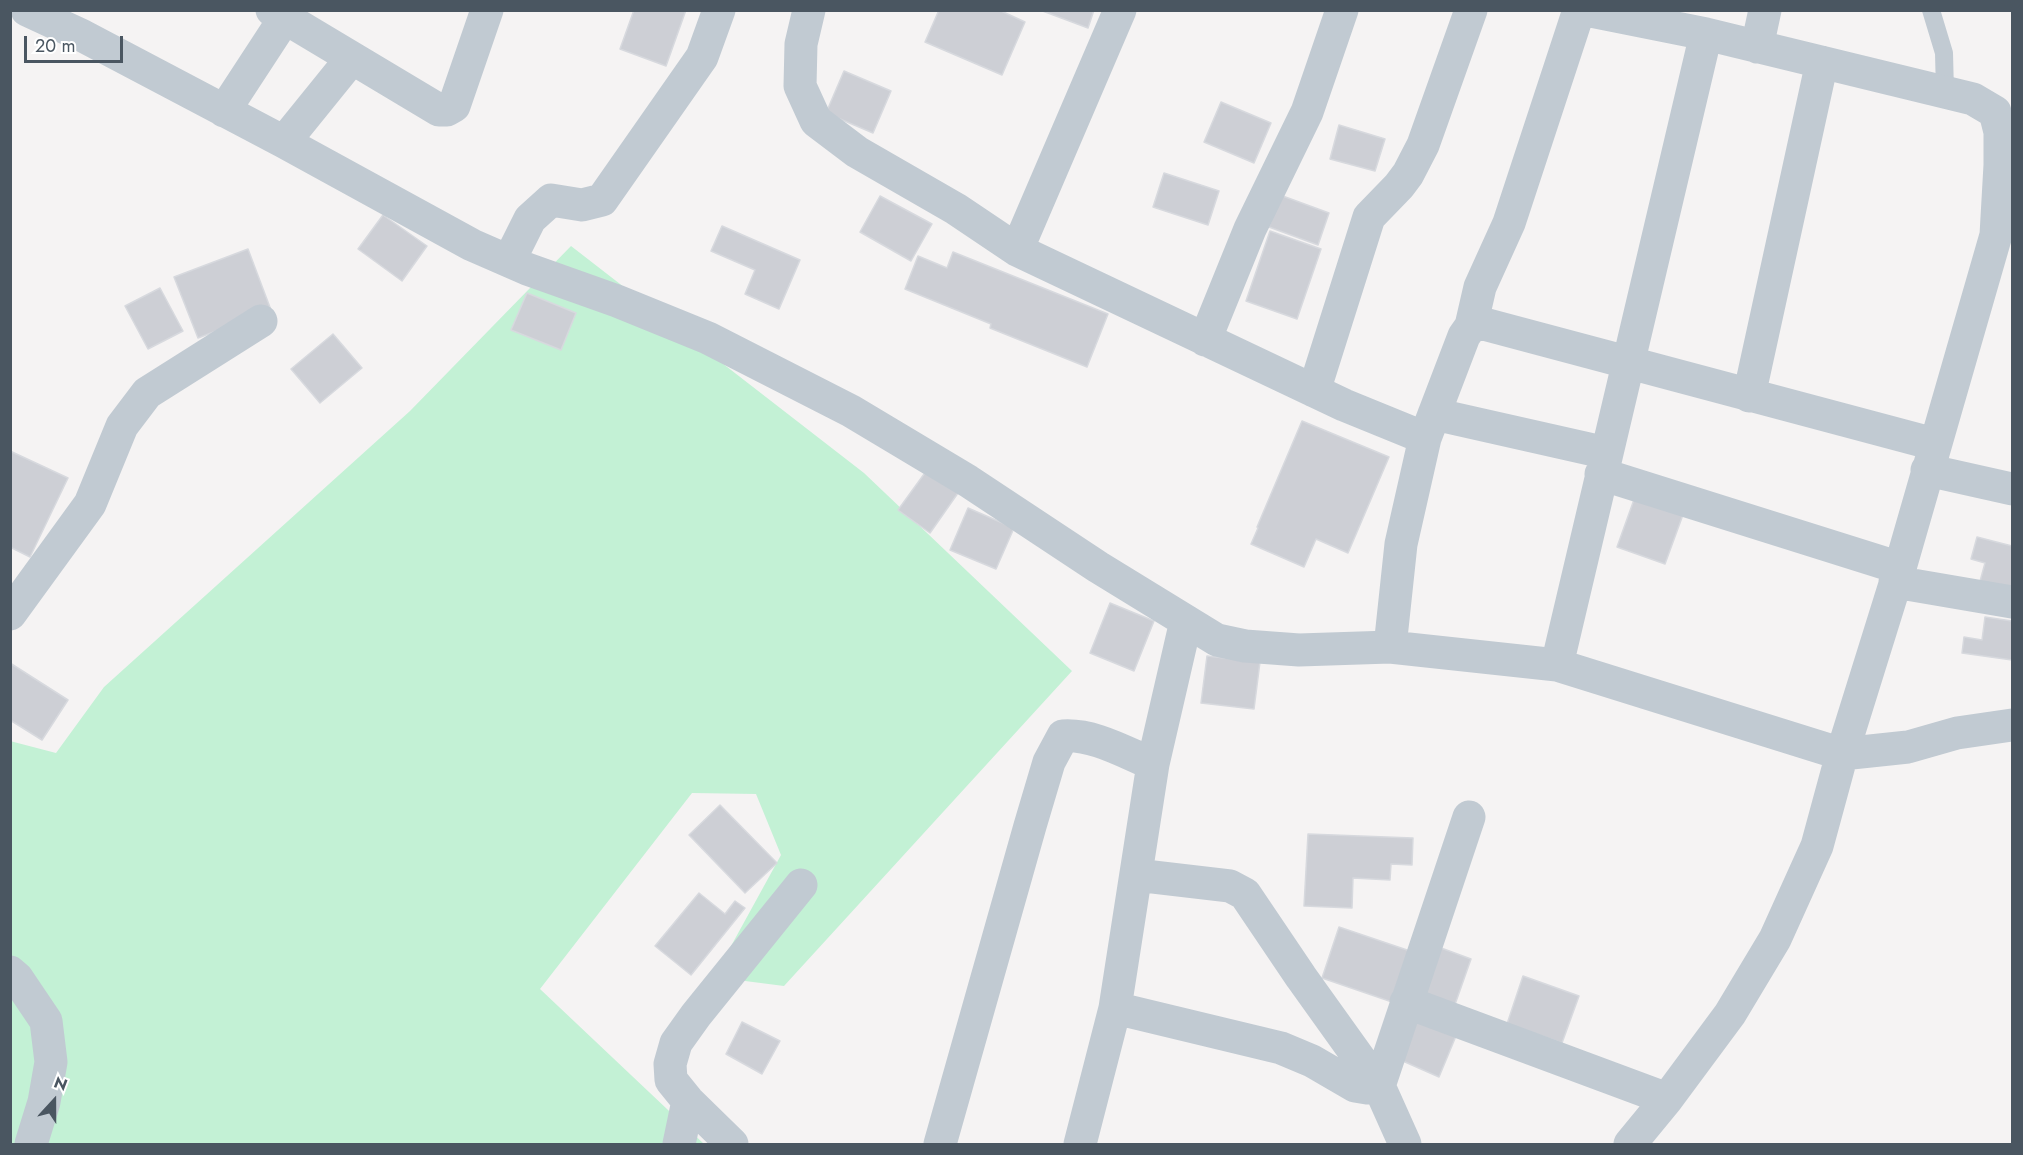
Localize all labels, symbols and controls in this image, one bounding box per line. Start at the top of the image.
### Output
scale bar [27,24,126,62]
text: 20 m [35,33,75,59]
north arrow [24,1071,84,1131]
text: N [51,1071,71,1097]

